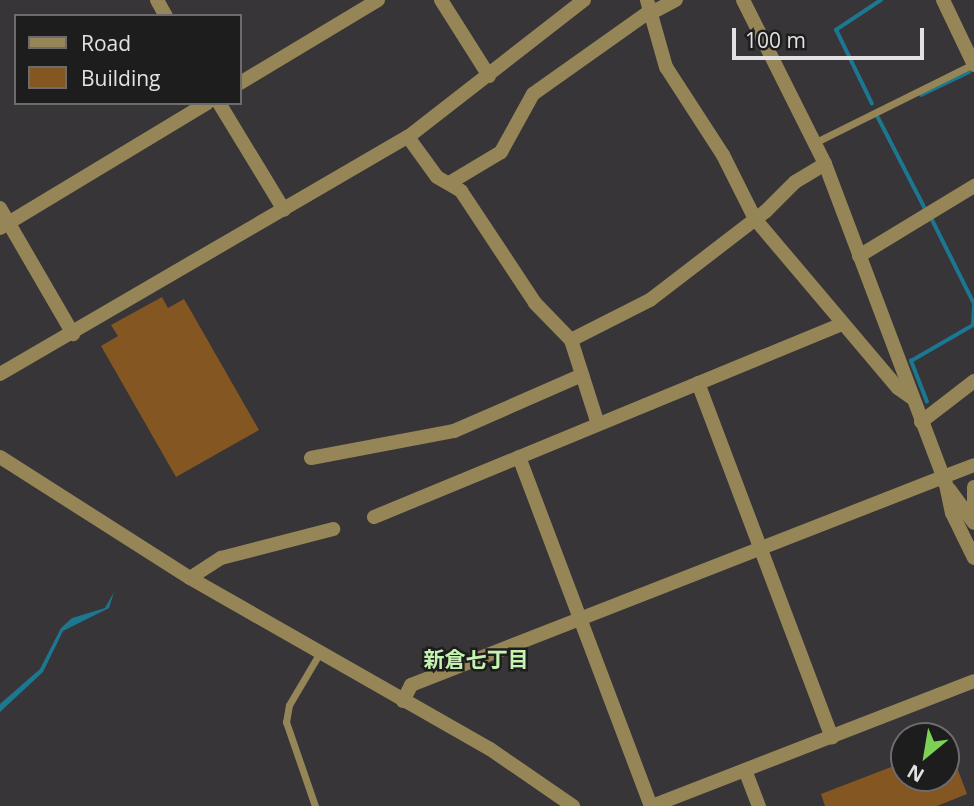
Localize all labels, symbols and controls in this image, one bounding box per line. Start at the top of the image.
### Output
legend [14,14,242,105]
scale bar [736,14,928,58]
text: 100 m [745,26,806,54]
text: Road [81,29,131,57]
text: Building [81,64,160,92]
district label: 新倉七丁目 [424,646,528,672]
north arrow [890,722,960,792]
text: N [902,758,929,789]

